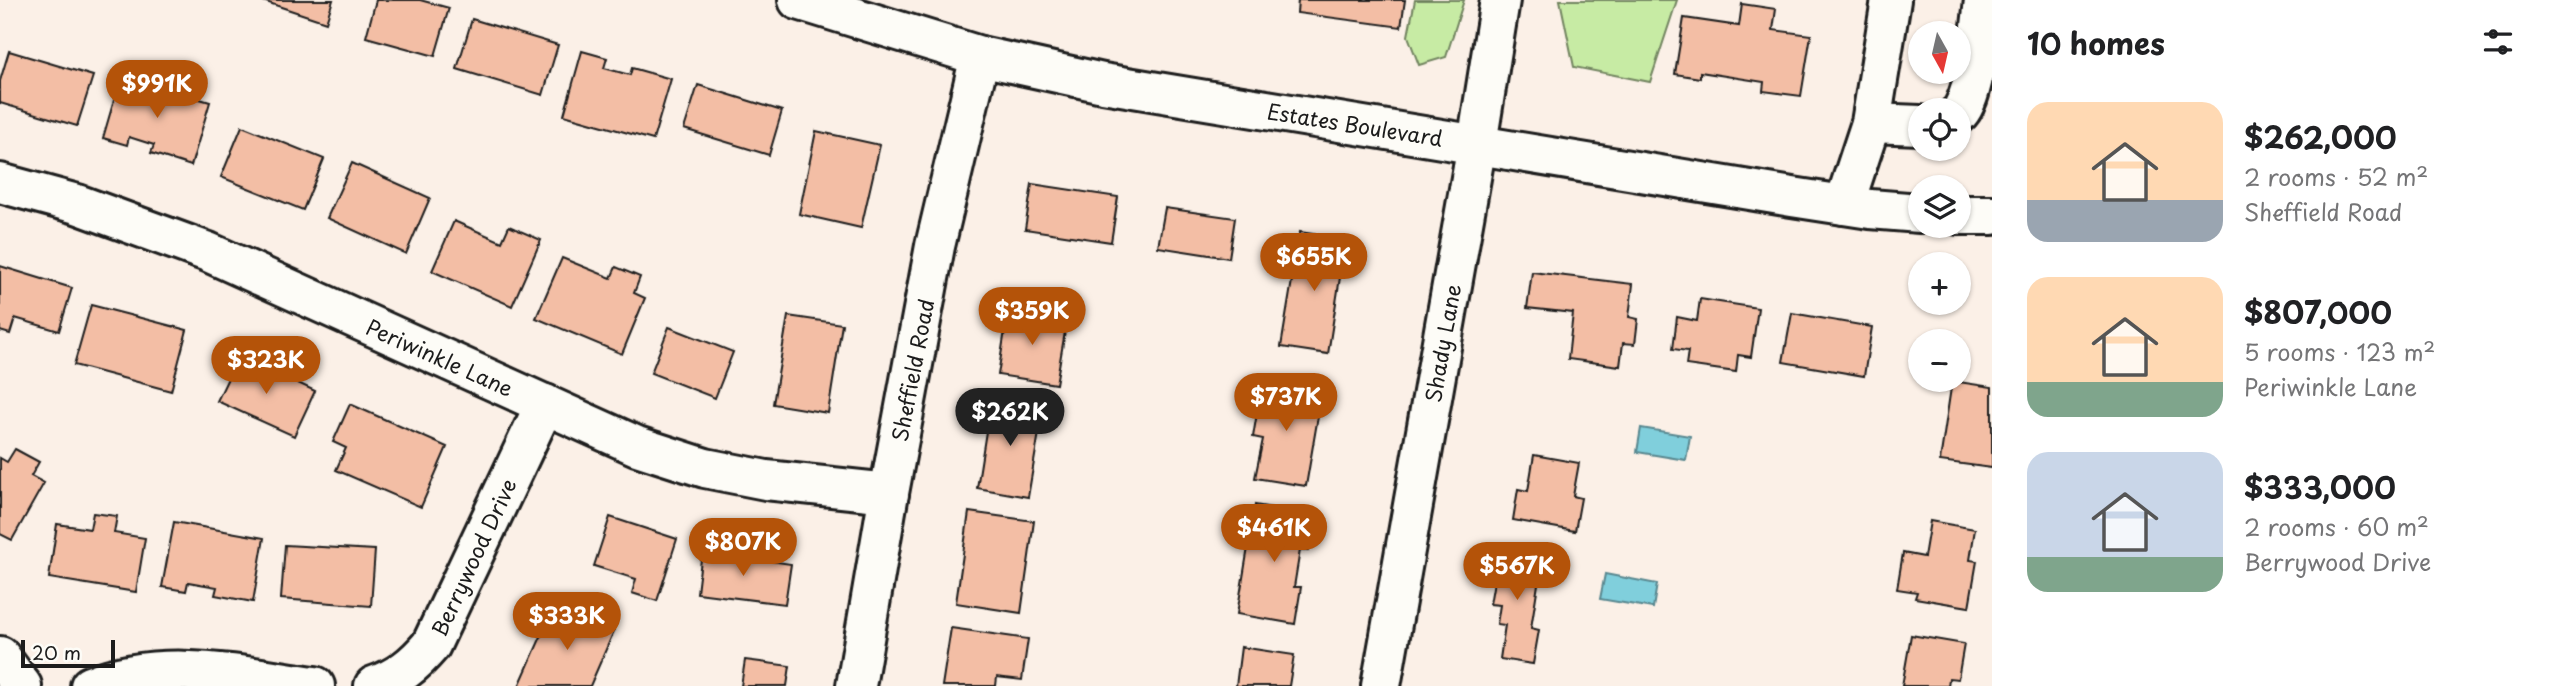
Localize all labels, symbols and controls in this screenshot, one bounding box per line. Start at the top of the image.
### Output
text: 10 homes [2027,20,2165,65]
north arrow [1908,21,1970,84]
map controls [1908,21,1971,392]
icon: filters [2479,23,2517,61]
pin: $991K [108,60,206,120]
text: $991K [122,65,192,100]
street label: Estates Boulevard [1265,94,1445,154]
button: locate [1908,98,1971,161]
text: $262,000 [2244,114,2397,159]
icon: home [2083,130,2167,214]
text: 2 rooms · 52 m² [2244,159,2428,194]
button: layers [1908,175,1971,238]
text: Sheffield Road [2244,194,2402,229]
pin: $655K [1265,233,1363,293]
text: $655K [1276,238,1352,273]
button: + [1908,252,1971,315]
street label: Shady Lane [1416,281,1468,405]
pin: $359K [983,288,1081,347]
text: $807,000 [2244,289,2392,334]
text: $359K [995,292,1069,327]
street label: Sheffield Road [882,296,942,444]
icon: home [2083,305,2167,389]
street label: Periwinkle Lane [361,310,519,404]
button: − [1908,329,1971,392]
text: 5 rooms · 123 m² [2244,334,2435,369]
pin: $323K [217,336,315,396]
text: $323K [227,341,305,376]
text: Periwinkle Lane [2244,369,2417,404]
pin: $737K [1237,374,1335,433]
text: $737K [1250,378,1322,413]
pin: $262K [961,388,1059,448]
text: $262K [971,393,1049,428]
text: $333,000 [2244,464,2396,509]
street label: Berrywood Drive [422,473,524,641]
icon: home [2083,480,2167,564]
pin: $461K [1225,504,1323,564]
text: $461K [1237,509,1311,544]
text: 2 rooms · 60 m² [2244,509,2429,544]
pin: $807K [694,518,792,578]
text: $807K [705,523,781,558]
pin: $567K [1468,542,1566,602]
text: Berrywood Drive [2244,544,2431,579]
text: $567K [1479,547,1555,582]
pin: $333K [518,592,616,652]
text: $333K [529,597,605,632]
scale bar [21,637,116,669]
text: 20 m [32,638,81,666]

